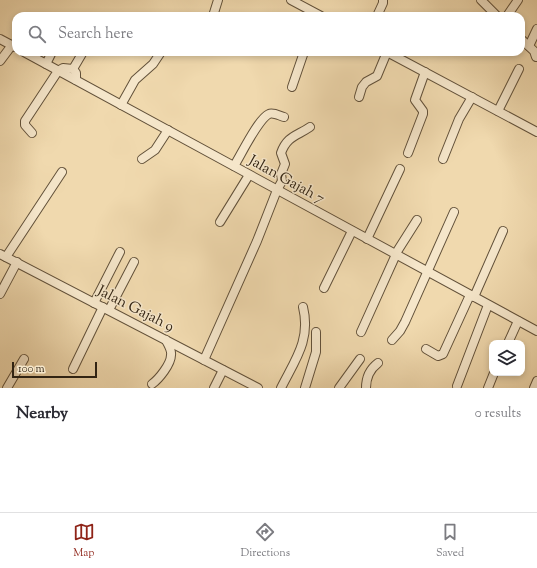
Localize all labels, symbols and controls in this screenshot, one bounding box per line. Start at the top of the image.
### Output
search box [12,12,525,56]
icon: search [26,23,48,45]
text: Search here [58,24,133,45]
street label: Jalan Gajah 7 [244,150,329,210]
street label: Jalan Gajah 9 [92,280,177,338]
map controls [489,340,525,376]
button: layers [489,340,525,376]
scale bar [12,360,97,379]
text: 100 m [18,361,45,377]
text: Nearby [16,402,68,426]
text: 0 results [475,405,521,423]
tab: Map [73,521,95,561]
tab: Directions [241,521,290,561]
tab: Saved [436,521,464,561]

